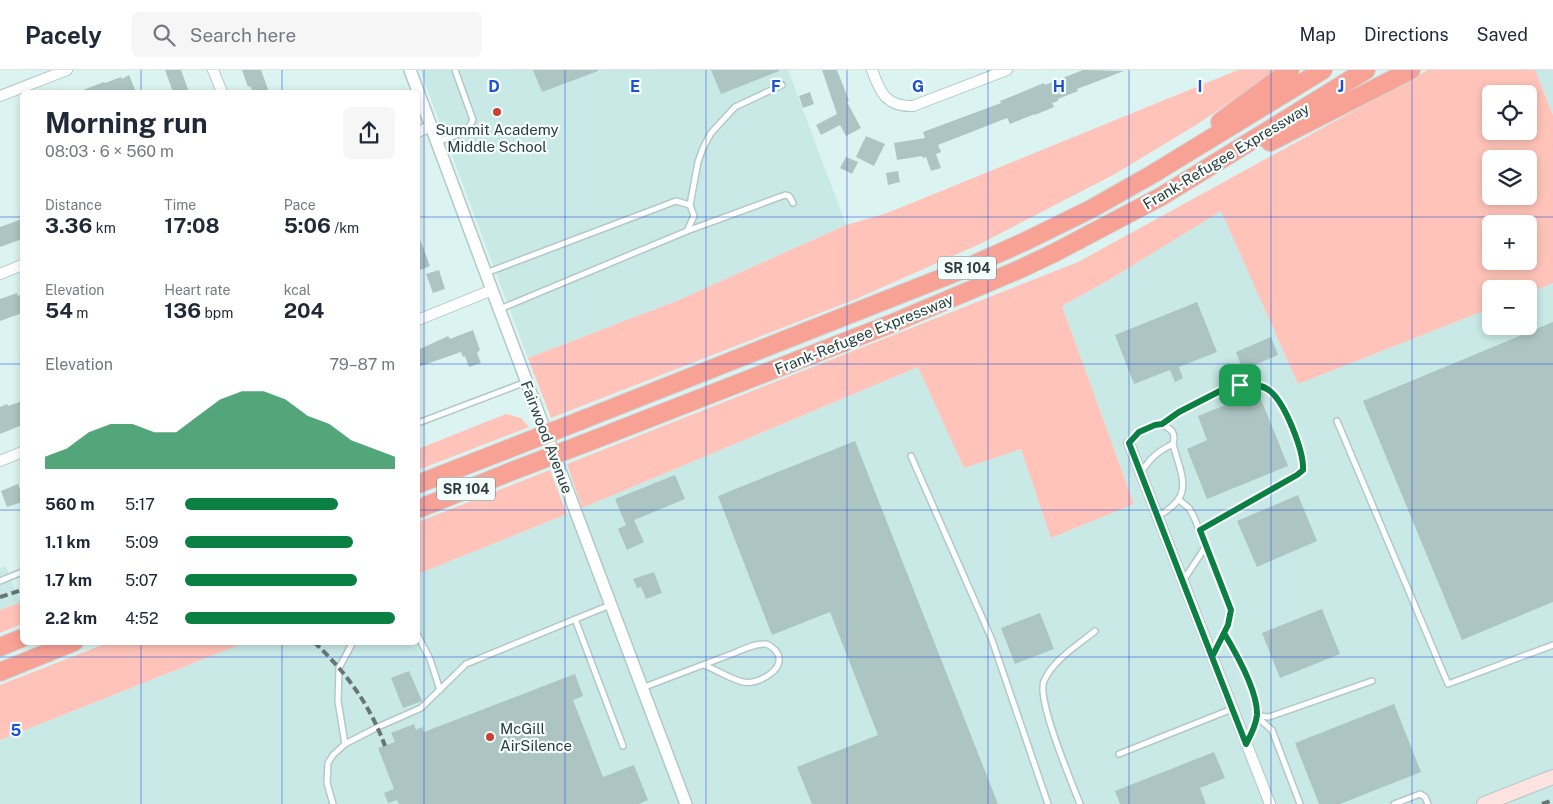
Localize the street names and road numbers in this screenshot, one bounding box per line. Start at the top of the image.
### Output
street label: Frank-Refugee Expressway [1140,100,1312,212]
road number: SR 104 [938,257,996,280]
street label: Frank-Refugee Expressway [772,290,956,378]
street label: Fairwood Avenue [518,378,576,496]
road number: SR 104 [437,478,495,500]

